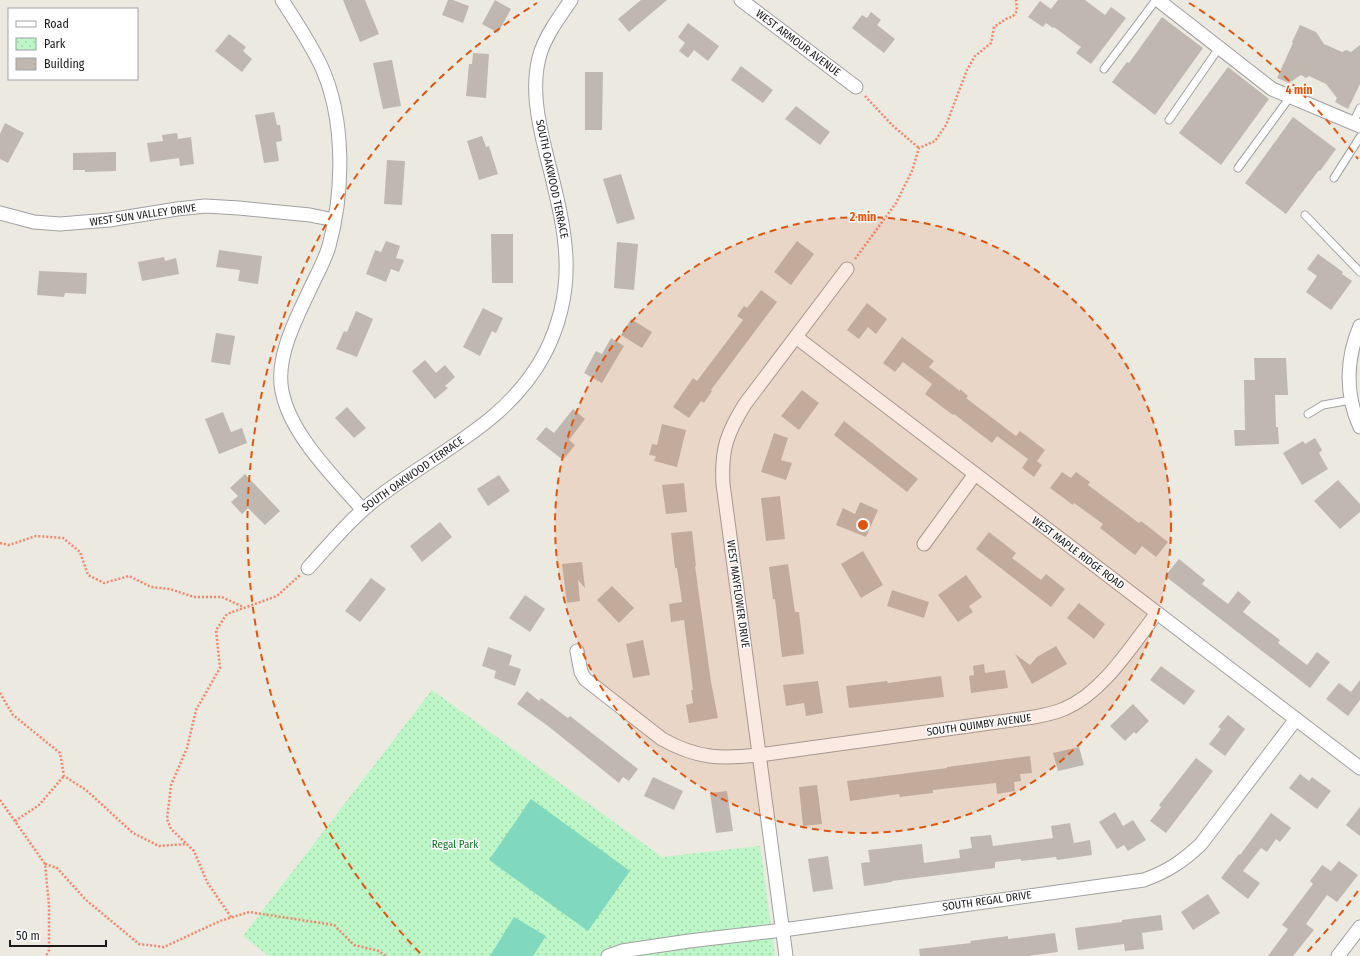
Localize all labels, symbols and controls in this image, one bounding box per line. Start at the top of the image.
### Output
street label: WEST ARMOUR AVENUE [753,7,843,79]
legend [8,8,138,80]
text: Road [44,17,69,31]
text: Park [44,37,66,51]
text: Building [44,57,85,71]
text: 4 min [1285,83,1313,97]
street label: SOUTH OAKWOOD TERRACE [533,118,571,240]
street label: WEST SUN VALLEY DRIVE [89,201,197,229]
text: 2 min [849,210,876,224]
street label: SOUTH OAKWOOD TERRACE [360,434,466,514]
street label: WEST MAPLE RIDGE ROAD [1029,514,1127,592]
centre of rings [856,518,870,532]
street label: WEST MAYFLOWER DRIVE [724,539,752,649]
street label: SOUTH QUIMBY AVENUE [926,711,1032,739]
park label: Regal Park [432,838,479,851]
street label: SOUTH REGAL DRIVE [942,888,1032,914]
scale bar [10,922,106,948]
text: 50 m [16,929,40,943]

